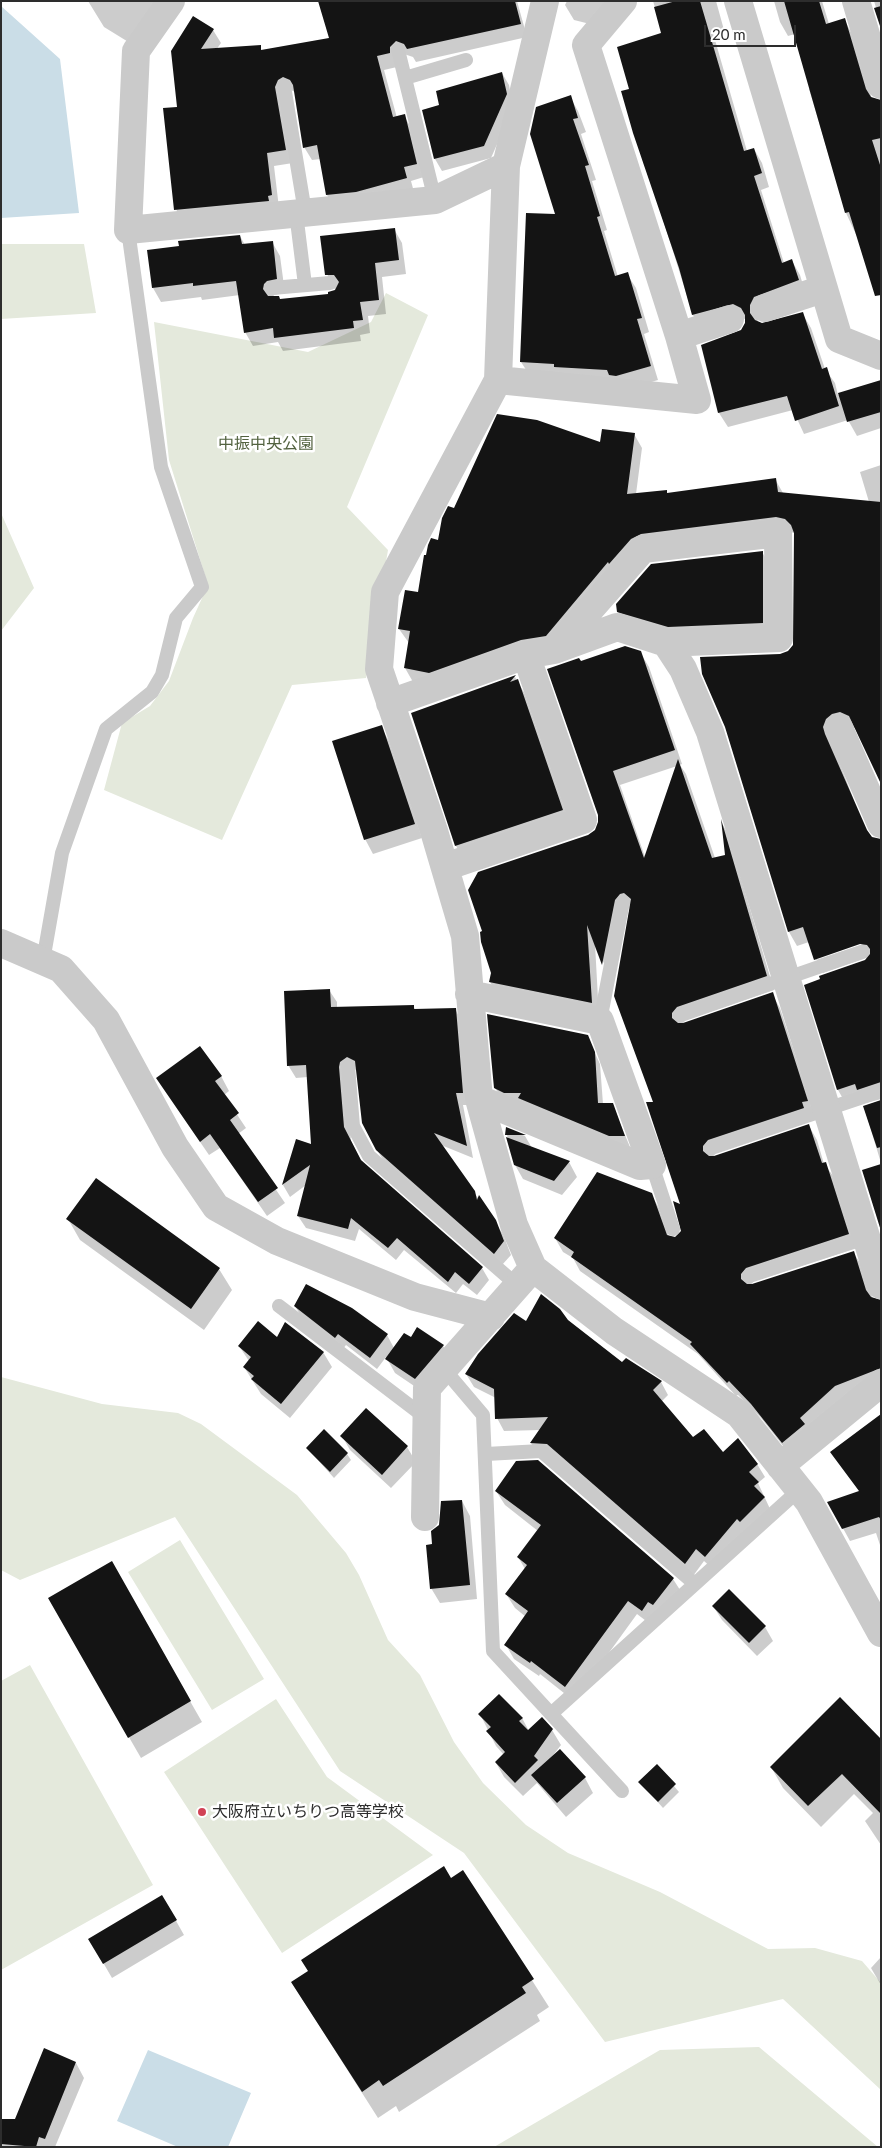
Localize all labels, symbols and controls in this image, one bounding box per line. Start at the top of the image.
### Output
scale bar [707,15,800,47]
text: 20 m [712,25,746,43]
park label: 中振中央公園 [218,434,314,454]
place label: 大阪府立いちりつ高等学校 [212,1802,404,1822]
marker: 大阪府立いちりつ高等学校 [196,1806,208,1818]

